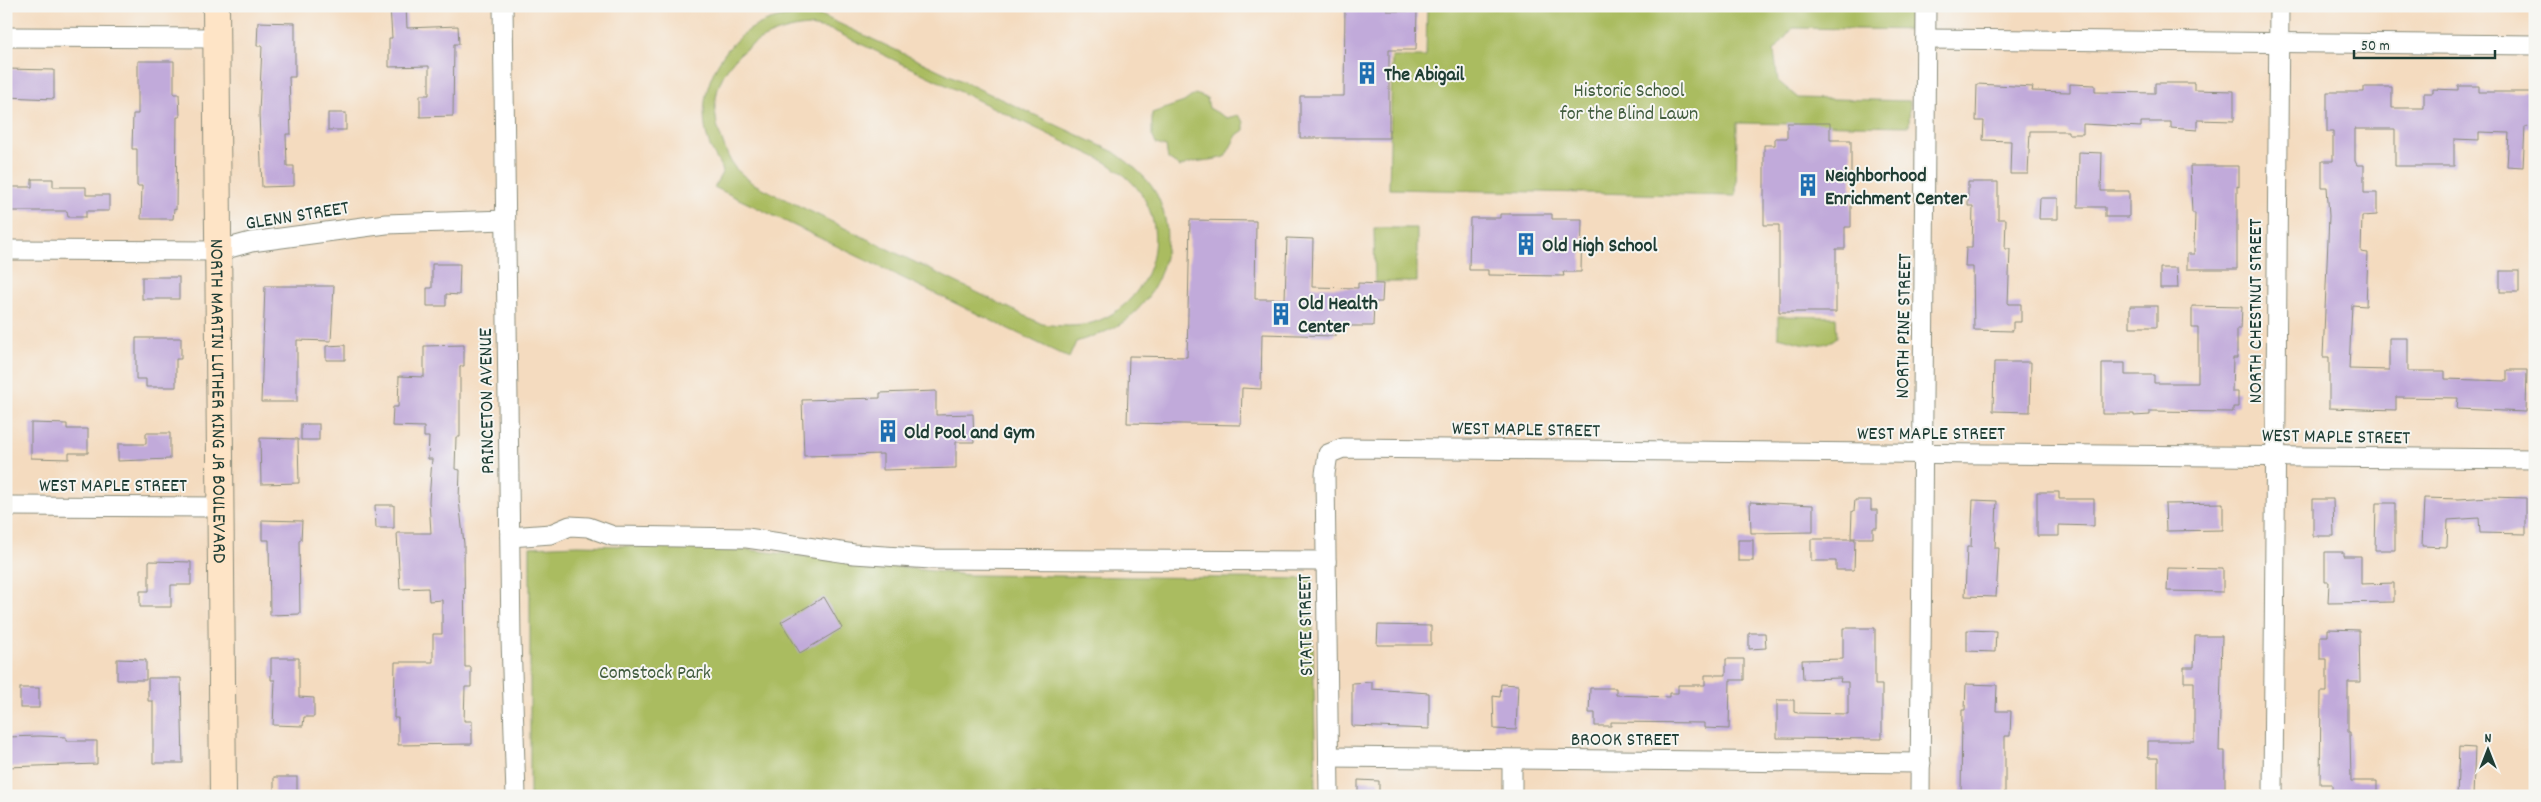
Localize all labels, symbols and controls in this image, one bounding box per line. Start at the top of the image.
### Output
scale bar [2354,28,2495,60]
text: 50 m [2361,36,2390,58]
building icon: The Abigail [1354,60,1380,86]
place label: The Abigail [1384,62,1465,90]
park label: Historic School for the Blind Lawn [1560,78,1698,129]
place label: Neighborhood Enrichment Center [1825,163,1967,214]
building icon: Neighborhood Enrichment Center [1795,172,1821,198]
street label: GLENN STREET [244,195,351,239]
street label: NORTH CHESTNUT STREET [2243,219,2271,403]
building icon: Old High School [1513,231,1539,257]
place label: Old High School [1542,233,1657,261]
street label: NORTH MARTIN LUTHER KING JR BOULEVARD [201,239,232,564]
street label: NORTH PINE STREET [1890,253,1920,399]
place label: Old Health Center [1298,291,1378,342]
building icon: Old Health Center [1268,301,1294,327]
street label: PRINCETON AVENUE [473,328,503,474]
street label: WEST MAPLE STREET [1452,416,1600,446]
building icon: Old Pool and Gym [875,418,901,444]
place label: Old Pool and Gym [904,420,1035,448]
street label: WEST MAPLE STREET [1857,421,2005,449]
street label: WEST MAPLE STREET [2262,423,2410,453]
street label: WEST MAPLE STREET [39,473,187,501]
street label: STATE STREET [1292,574,1322,676]
park label: Comstock Park [599,660,711,688]
north arrow [2464,724,2514,774]
street label: BROOK STREET [1571,727,1679,755]
text: N [2485,729,2492,749]

